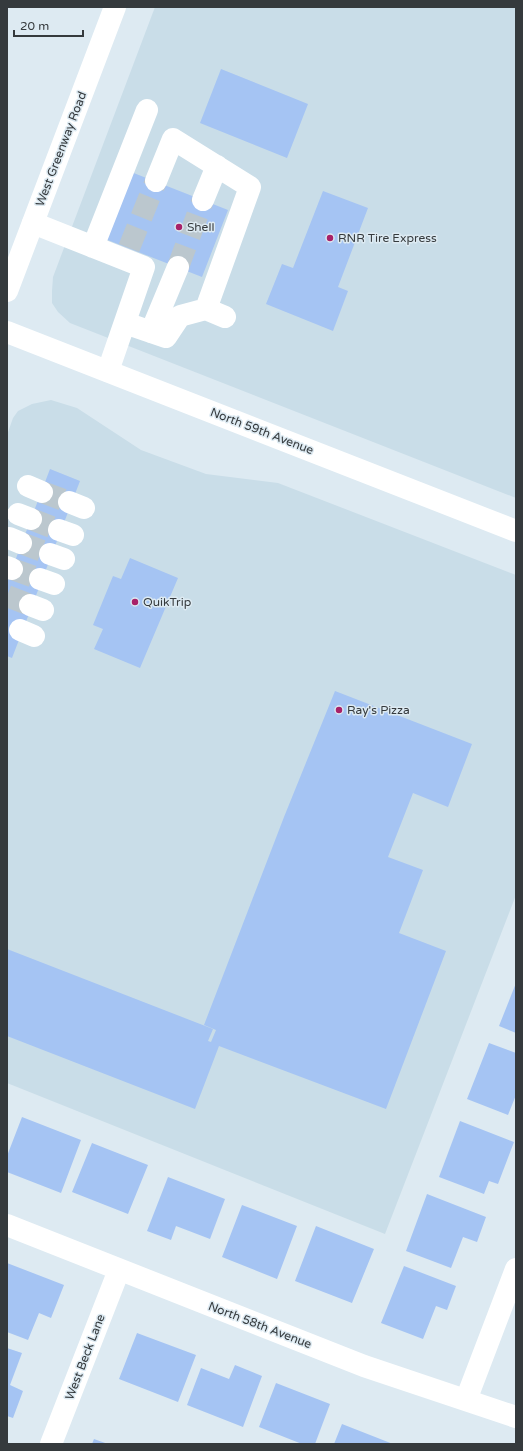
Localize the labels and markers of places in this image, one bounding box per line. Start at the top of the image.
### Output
place label: Shell [187,220,214,234]
marker: Shell [174,222,184,232]
place label: RNR Tire Express [338,231,437,245]
marker: RNR Tire Express [325,233,335,243]
place label: QuikTrip [143,595,191,609]
marker: QuikTrip [130,597,140,607]
place label: Ray's Pizza [347,703,410,717]
marker: Ray's Pizza [334,705,344,715]

